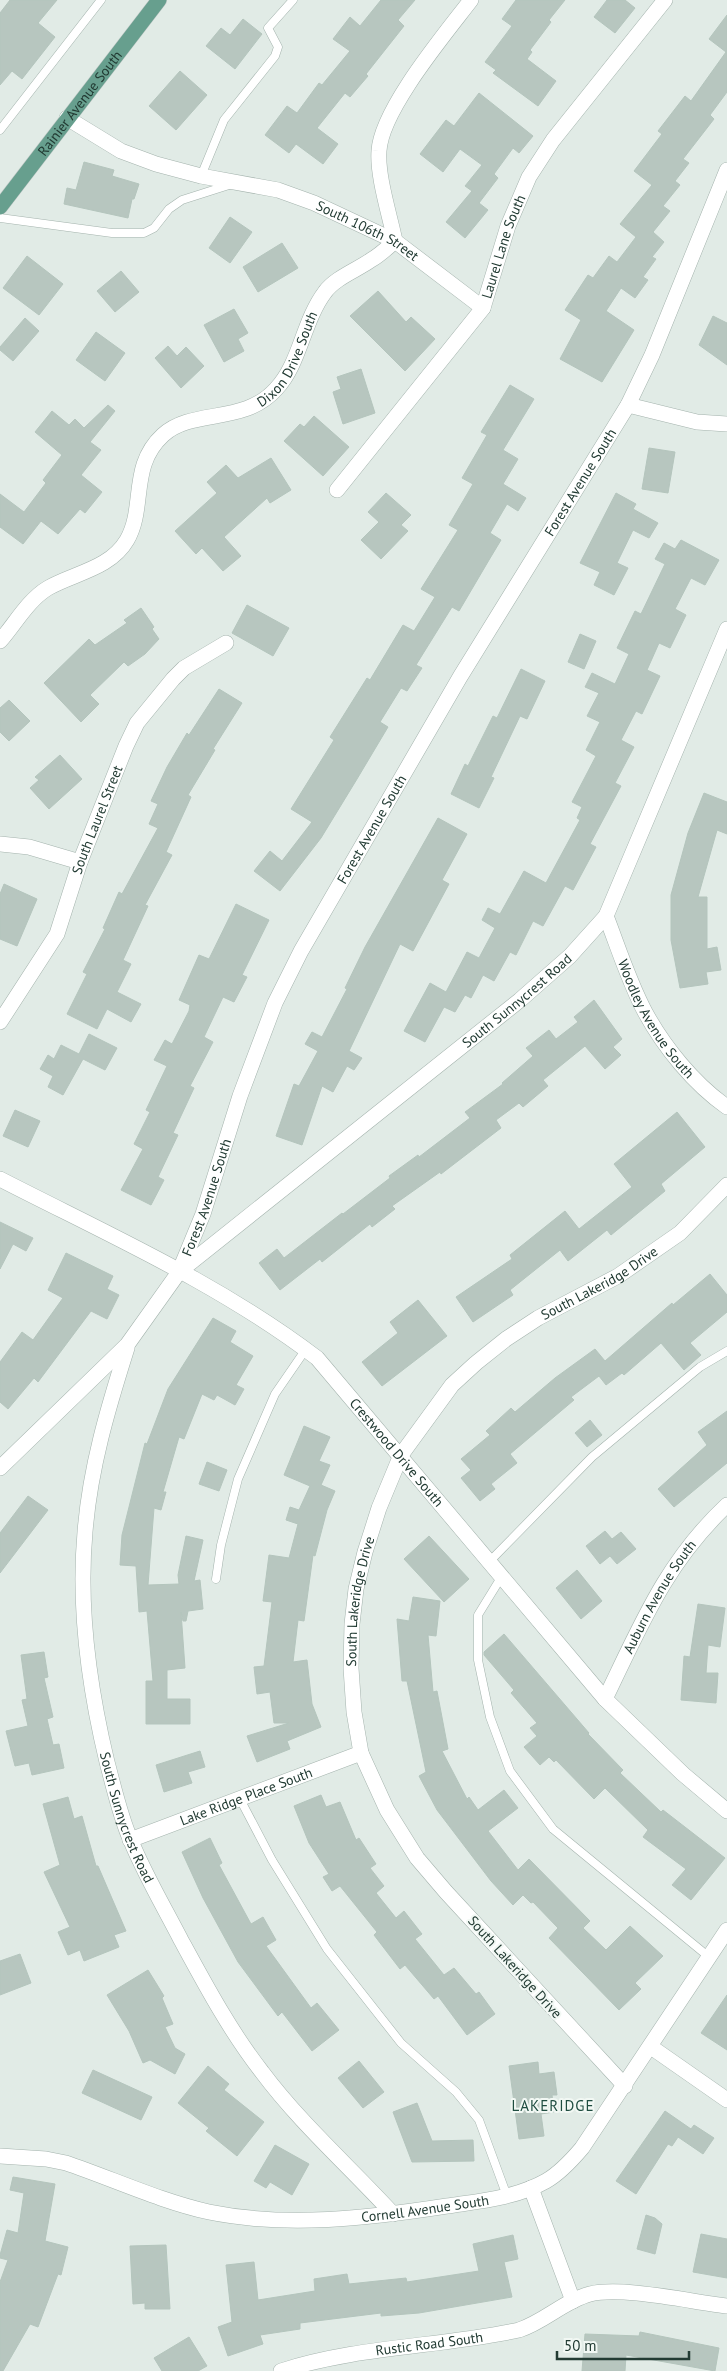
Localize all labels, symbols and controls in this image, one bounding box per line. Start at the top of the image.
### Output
street label: Rainier Avenue South [34,47,126,159]
street label: Laurel Lane South [477,192,529,301]
street label: South 106th Street [313,196,423,265]
street label: Dixon Drive South [253,308,321,411]
street label: Forest Avenue South [540,425,620,539]
street label: South Laurel Street [68,762,127,876]
street label: Forest Avenue South [333,772,410,887]
street label: South Sunnycrest Road [458,950,576,1052]
street label: Woodley Avenue South [614,957,698,1082]
street label: Forest Avenue South [178,1137,235,1259]
street label: South Lakeridge Drive [538,1242,661,1324]
street label: Crestwood Drive South [346,1394,448,1510]
street label: South Lakeridge Drive [342,1534,378,1667]
street label: Auburn Avenue South [619,1536,700,1656]
street label: South Sunnycrest Road [96,1750,158,1886]
street label: Lake Ridge Place South [177,1763,315,1829]
street label: South Lakeridge Drive [464,1912,566,2022]
district label: LAKERIDGE [511,2096,595,2115]
street label: Cornell Avenue South [360,2191,490,2226]
street label: Rustic Road South [374,2328,484,2360]
scale bar [557,2328,690,2360]
text: 50 m [564,2336,597,2355]

